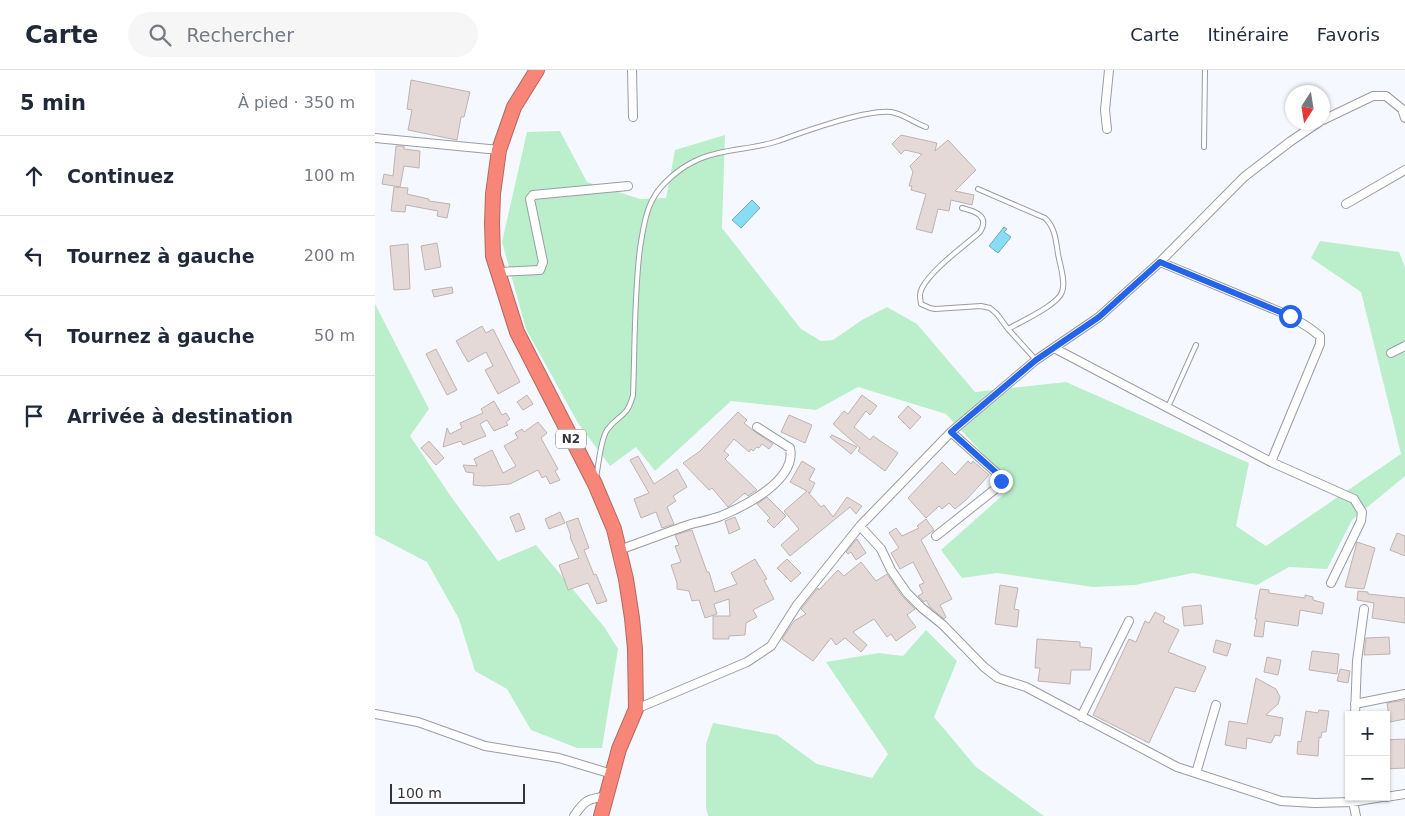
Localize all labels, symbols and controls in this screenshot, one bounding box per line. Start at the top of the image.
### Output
search box [128,12,478,57]
text: Carte [25,21,98,49]
icon: search [146,21,174,49]
text: Rechercher [186,24,294,46]
text: Carte [1130,24,1179,45]
text: Itinéraire [1207,24,1289,45]
text: Favoris [1317,24,1380,45]
north arrow [1285,85,1330,130]
text: 5 min [20,91,86,115]
text: À pied · 350 m [238,93,355,112]
icon: ahead [20,162,48,190]
text: Continuez [67,165,174,187]
text: 100 m [304,166,355,185]
icon: left [20,242,48,270]
text: Tournez à gauche [67,245,255,267]
text: 200 m [304,246,355,265]
route start [1279,305,1302,328]
icon: left [20,322,48,350]
text: Tournez à gauche [67,325,255,347]
text: 50 m [314,326,355,345]
icon: arrive [20,402,48,430]
text: Arrivée à destination [67,405,293,427]
road number: N2 [556,429,586,448]
route end [990,470,1013,493]
map controls [1345,711,1390,801]
button: + [1345,711,1390,756]
button: − [1345,756,1390,801]
scale bar [390,781,525,804]
text: 100 m [397,785,442,801]

